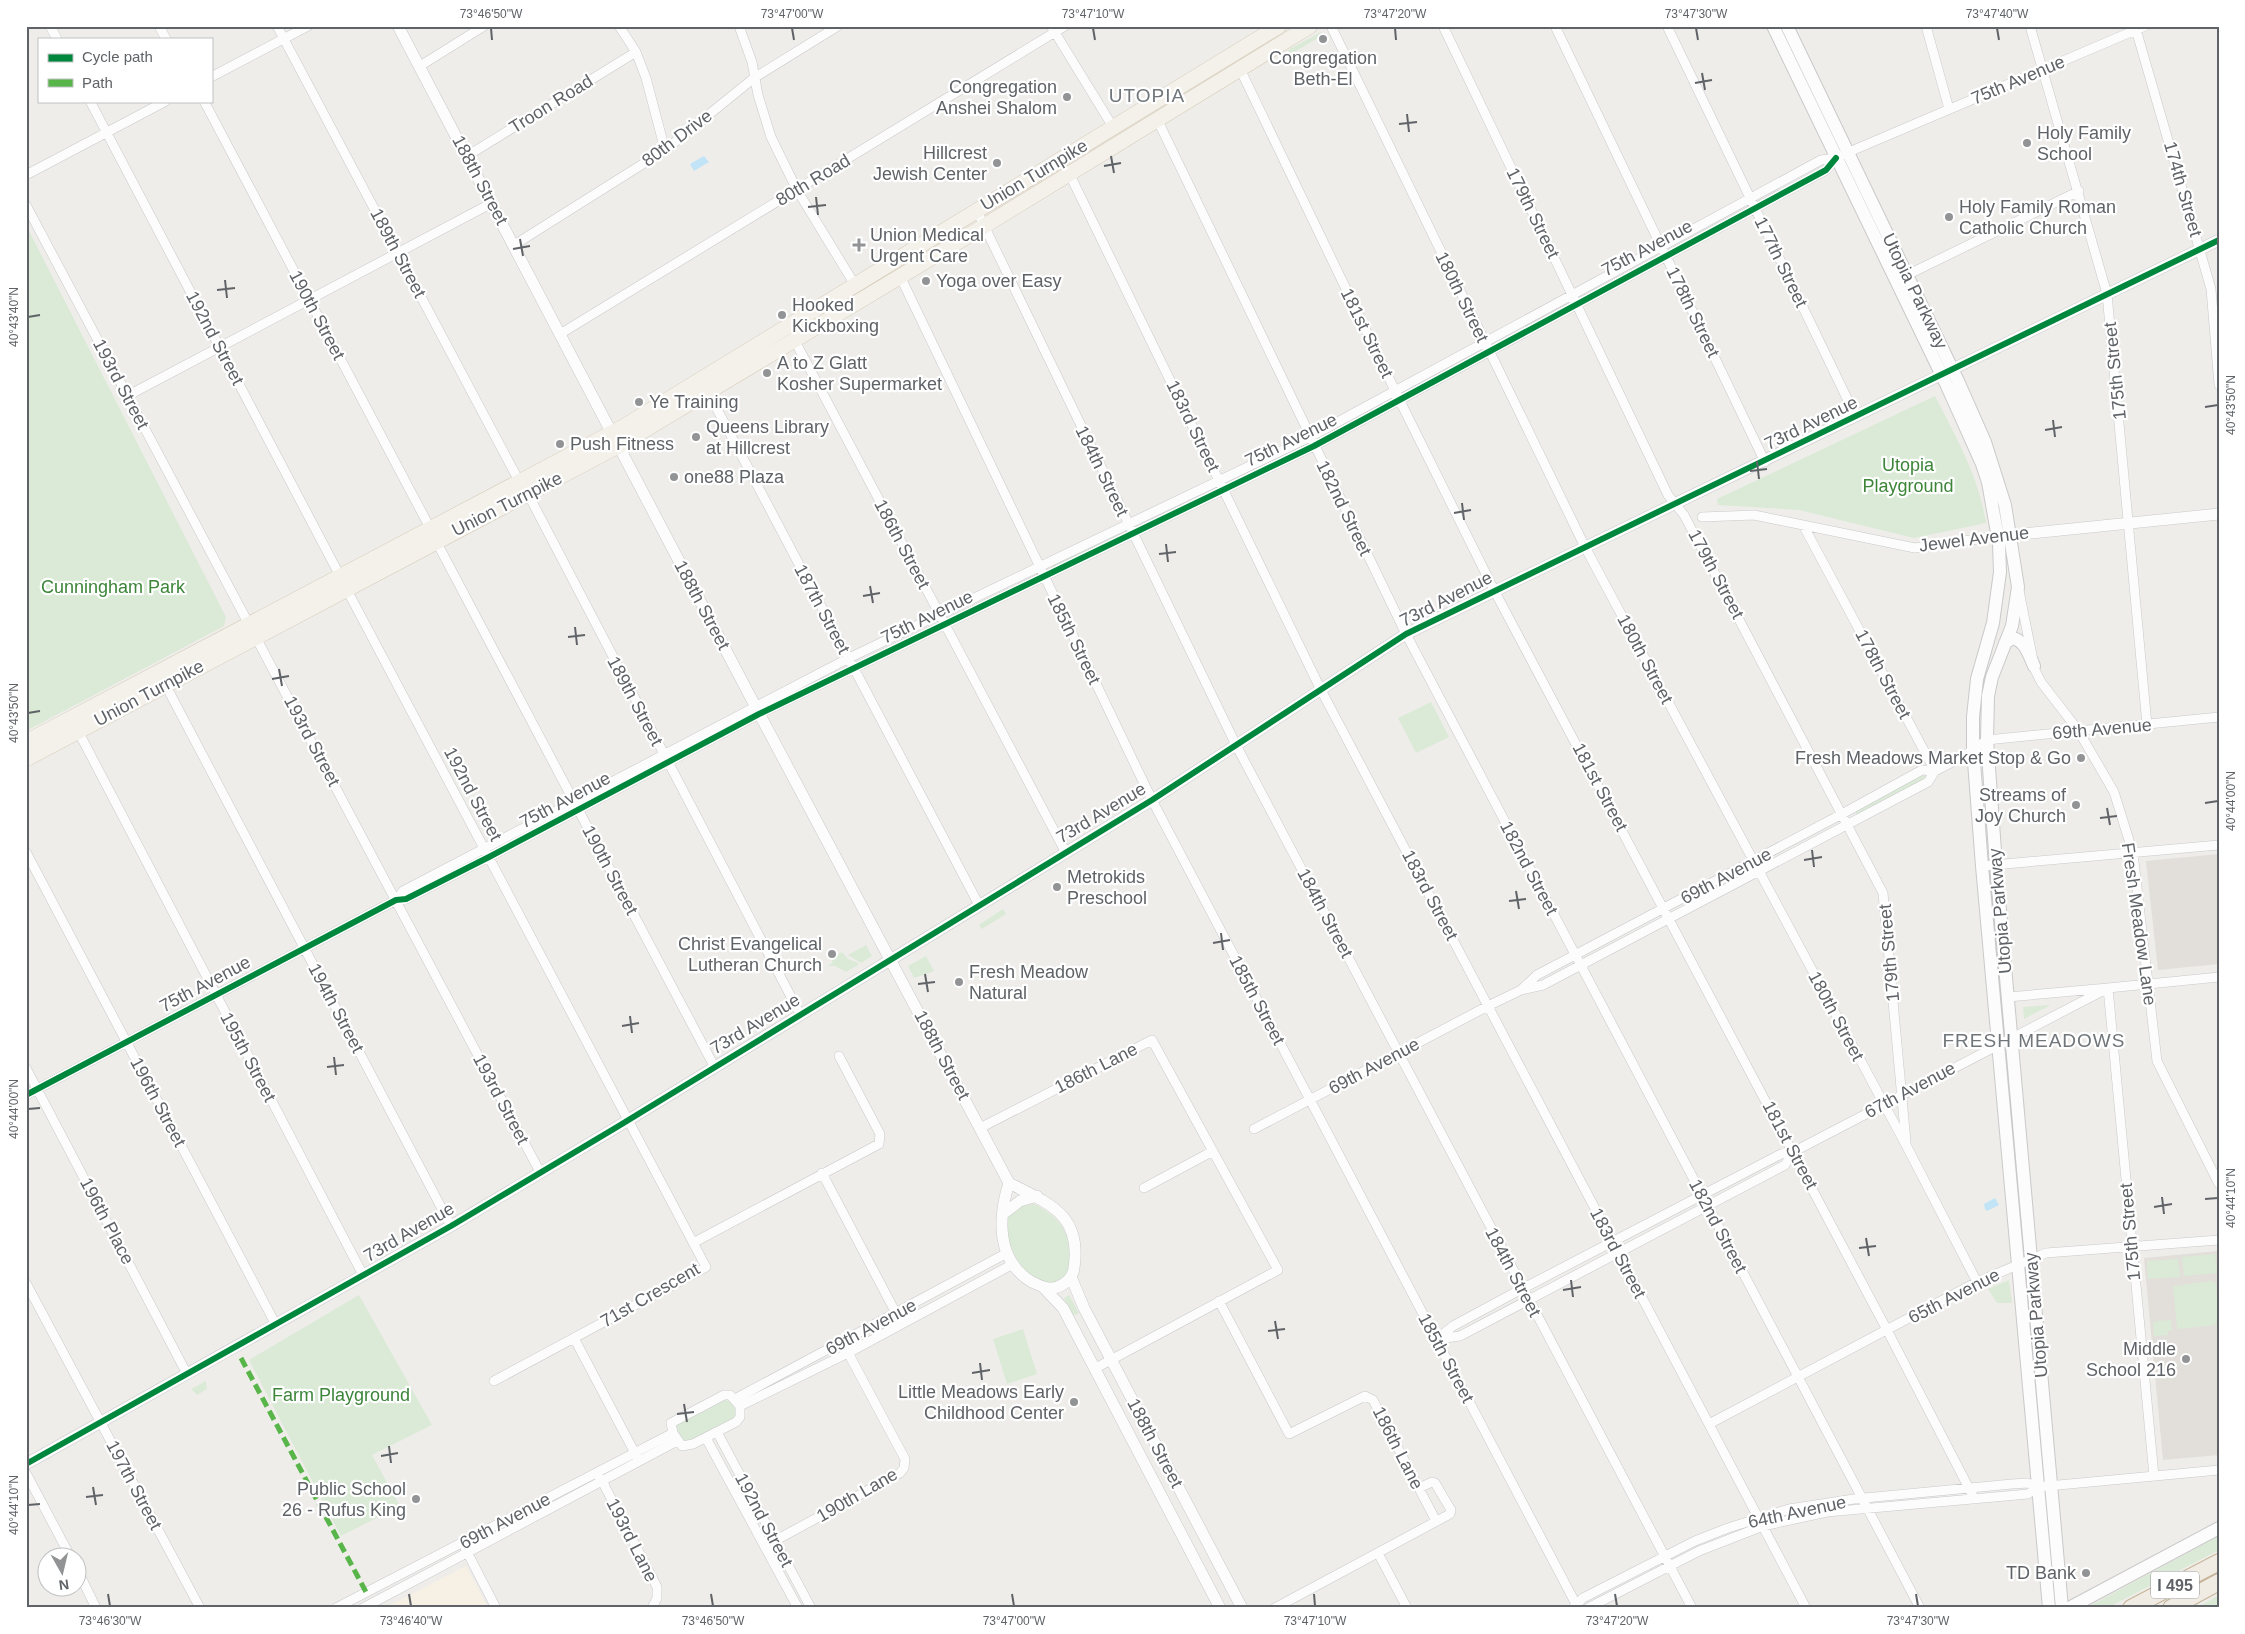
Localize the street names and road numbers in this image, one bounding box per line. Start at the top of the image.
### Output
street label: 75th Avenue [1968,51,2068,109]
street label: Troon Road [506,71,596,137]
street label: 80th Drive [638,105,716,171]
street label: 188th Street [448,132,512,228]
street label: Union Turnpike [977,135,1091,215]
street label: 174th Street [2160,139,2206,239]
street label: 80th Road [772,150,854,210]
street label: 179th Street [1503,165,1563,261]
street label: 189th Street [366,205,430,301]
street label: 177th Street [1751,214,1811,310]
street label: 75th Avenue [1598,216,1696,280]
street label: Utopia Parkway [1878,230,1952,352]
street label: 180th Street [1432,249,1492,345]
street label: 178th Street [1663,264,1723,360]
street label: 190th Street [285,267,349,363]
street label: 181st Street [1337,285,1397,381]
street label: 192nd Street [182,288,248,388]
street label: 175th Street [2100,321,2130,421]
street label: 193rd Street [89,336,153,432]
street label: 183rd Street [1162,377,1224,475]
street label: 73rd Avenue [1761,392,1861,454]
street label: 75th Avenue [1242,409,1340,471]
street label: 184th Street [1072,423,1132,519]
street label: 182nd Street [1312,457,1376,559]
street label: Union Turnpike [449,468,565,540]
street label: 186th Street [870,496,934,592]
street label: Jewel Avenue [1918,522,2030,556]
street label: 179th Street [1684,526,1748,622]
street label: 188th Street [670,557,734,653]
street label: 187th Street [790,561,854,657]
street label: 73rd Avenue [1397,567,1495,631]
street label: 75th Avenue [878,586,976,648]
street label: 185th Street [1044,591,1104,687]
street label: 180th Street [1613,611,1677,707]
street label: 178th Street [1851,626,1915,722]
street label: 189th Street [603,653,667,749]
street label: Union Turnpike [91,656,207,730]
street label: 193rd Street [280,693,344,789]
street label: 69th Avenue [2051,715,2153,743]
street label: 181st Street [1568,739,1632,835]
street label: 192nd Street [440,744,506,844]
street label: 75th Avenue [516,768,614,832]
street label: 73rd Avenue [1053,778,1149,848]
street label: 182nd Street [1496,818,1562,918]
street label: 190th Street [578,822,642,918]
street label: Fresh Meadow Lane [2118,841,2160,1007]
street label: 69th Avenue [1677,844,1775,908]
street label: 183rd Street [1398,847,1462,943]
street label: Utopia Parkway [1985,847,2015,975]
street label: 184th Street [1293,865,1357,961]
street label: 179th Street [1875,903,1903,1003]
street label: 75th Avenue [156,952,254,1016]
street label: 185th Street [1225,952,1289,1048]
street label: 194th Street [304,960,368,1056]
street label: 180th Street [1804,968,1868,1064]
street label: 73rd Avenue [707,989,803,1059]
street label: 188th Street [910,1007,974,1103]
street label: 195th Street [216,1009,280,1105]
street label: 69th Avenue [1325,1034,1423,1098]
street label: 186th Lane [1051,1039,1141,1097]
street label: 193rd Street [469,1051,533,1147]
street label: 196th Street [126,1054,190,1150]
street label: 67th Avenue [1861,1058,1959,1122]
street label: 181st Street [1758,1097,1822,1193]
street label: 196th Place [76,1174,138,1268]
street label: 182nd Street [1685,1176,1751,1276]
street label: 175th Street [2116,1182,2144,1282]
street label: 73rd Avenue [360,1198,458,1266]
street label: 183rd Street [1586,1205,1650,1301]
street label: 184th Street [1481,1224,1545,1320]
street label: Utopia Parkway [2021,1251,2051,1379]
street label: 71st Crescent [597,1259,703,1331]
street label: 65th Avenue [1905,1264,2003,1328]
street label: 69th Avenue [822,1295,920,1359]
street label: 185th Street [1414,1310,1478,1406]
street label: 188th Street [1123,1395,1187,1491]
street label: 186th Lane [1369,1403,1427,1493]
street label: 197th Street [102,1437,166,1533]
street label: 190th Lane [813,1464,901,1526]
street label: 192nd Street [731,1470,797,1570]
street label: 69th Avenue [456,1489,554,1553]
street label: 64th Avenue [1746,1492,1848,1532]
street label: 193rd Lane [602,1495,662,1585]
road number: I 495 [2151,1572,2199,1598]

